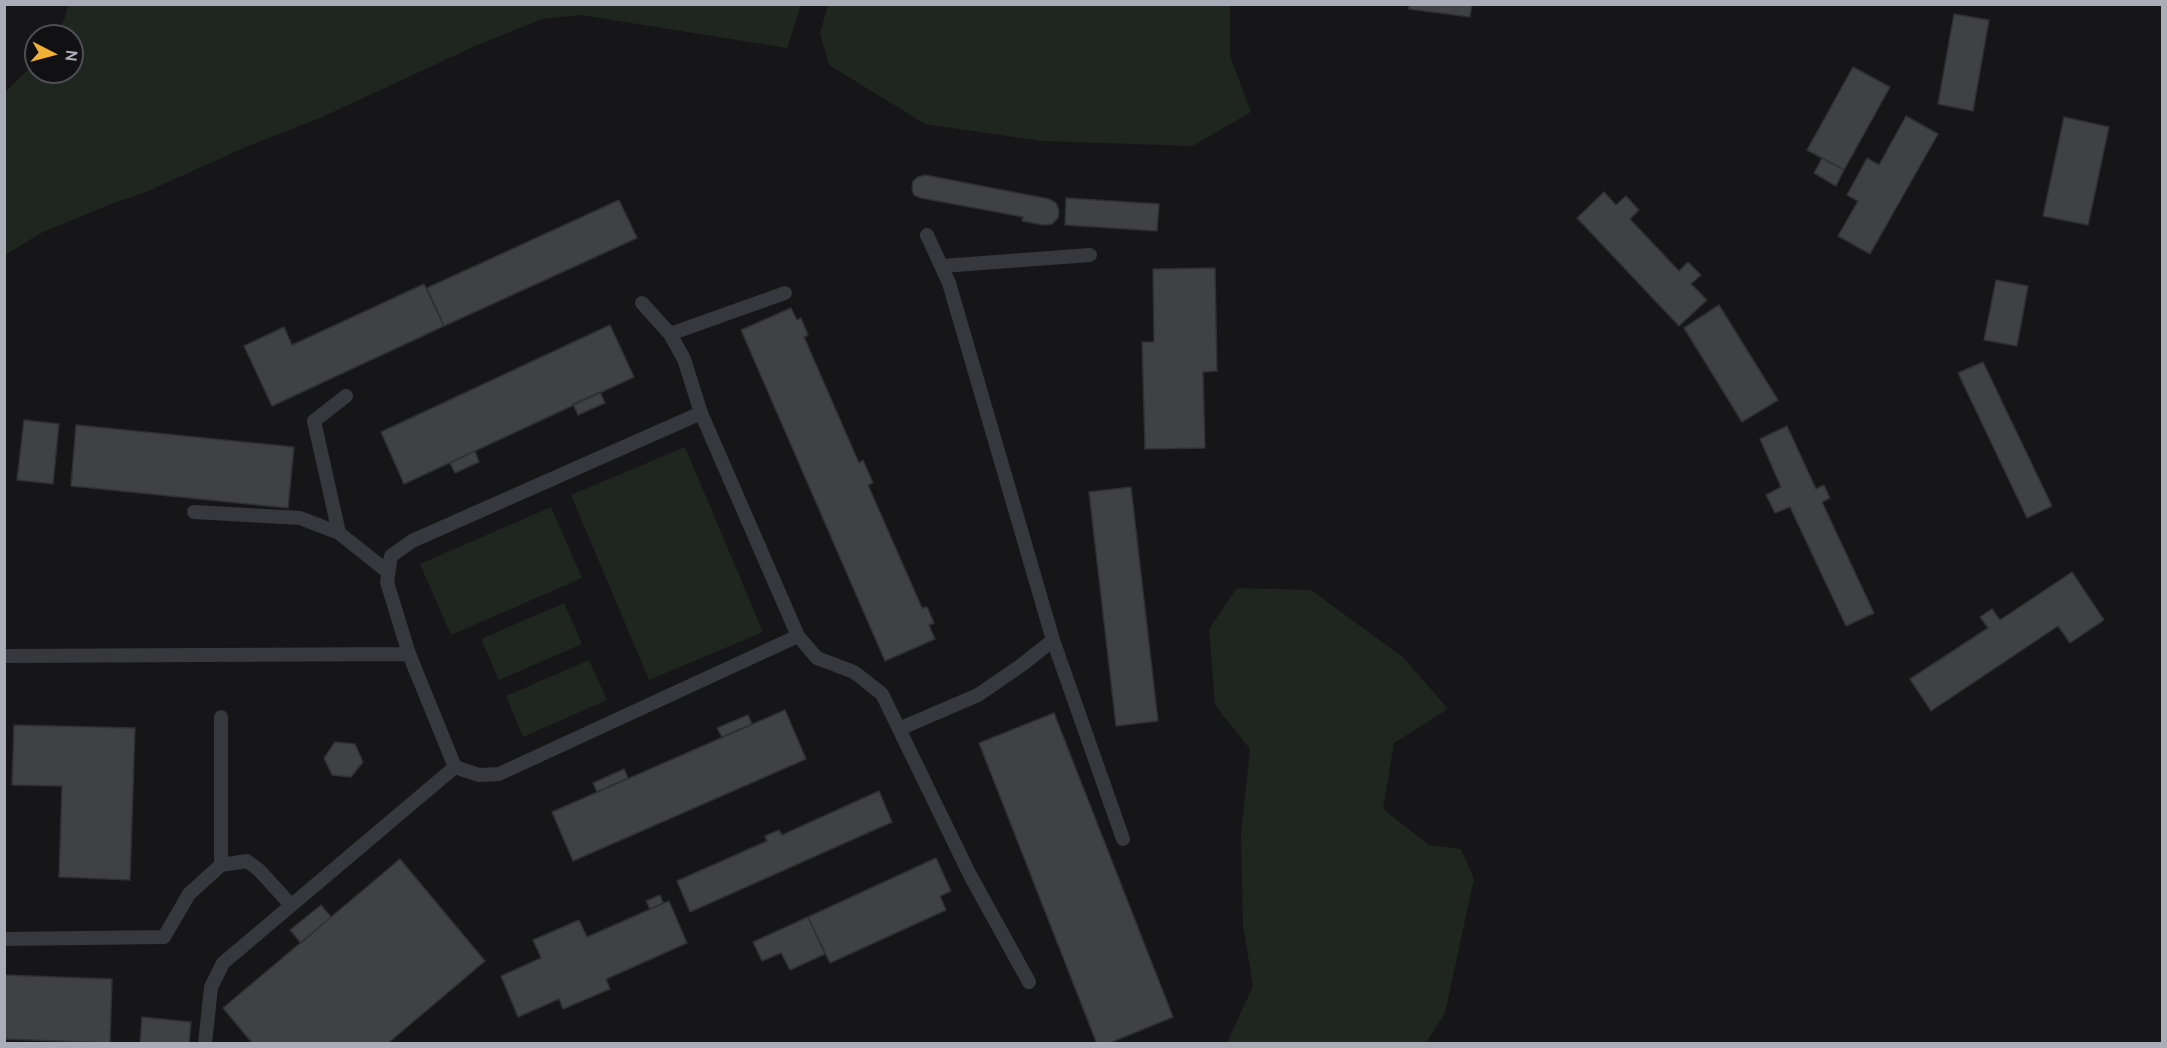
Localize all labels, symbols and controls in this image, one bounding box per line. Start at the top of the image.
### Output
north arrow [24,24,84,84]
text: N [59,49,80,62]

